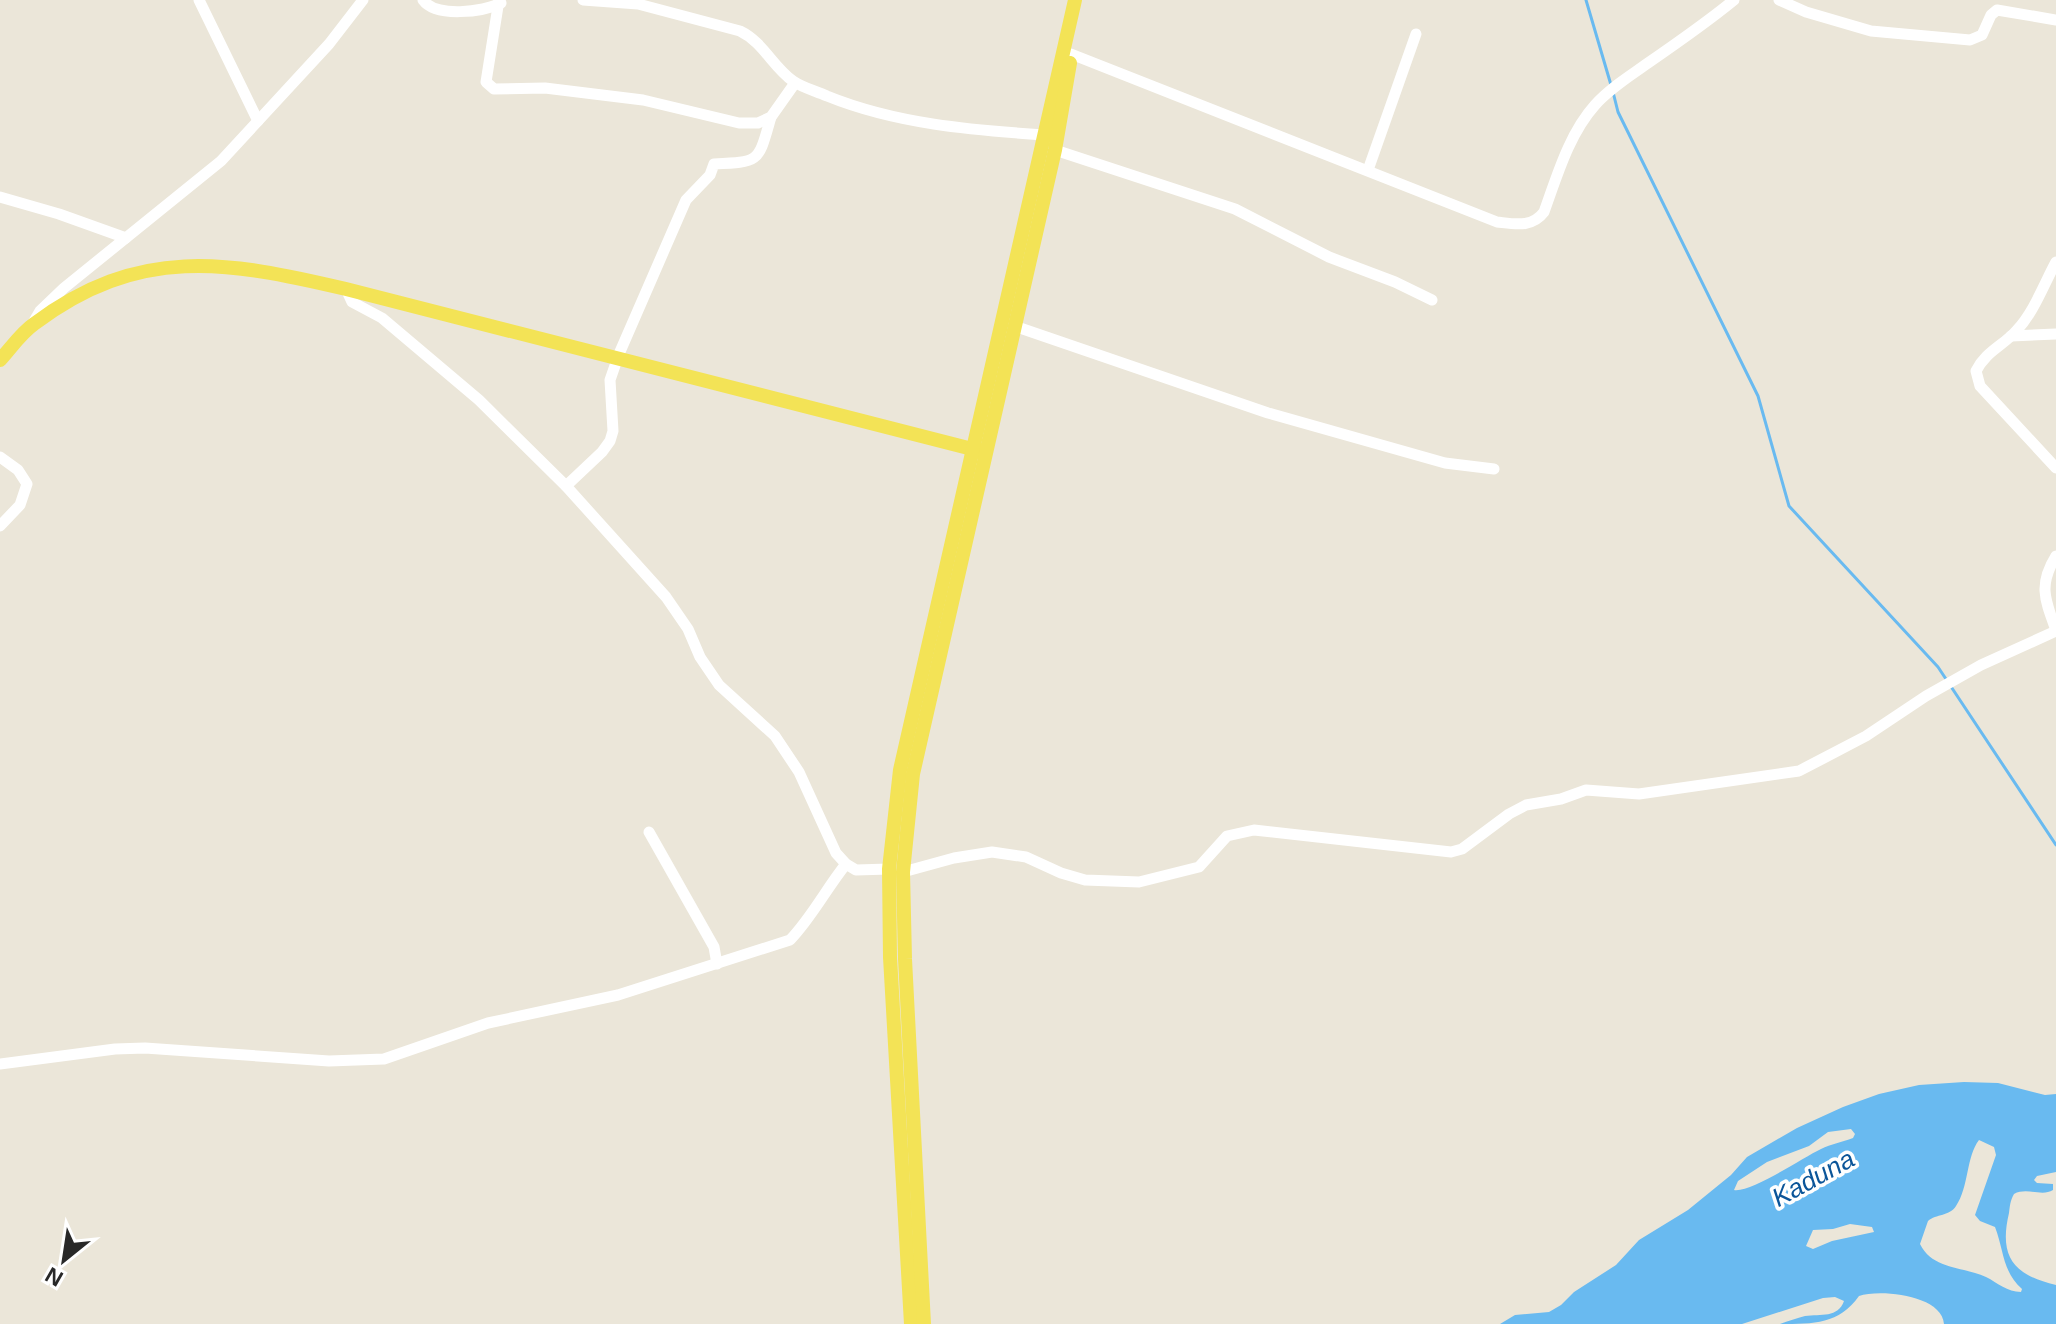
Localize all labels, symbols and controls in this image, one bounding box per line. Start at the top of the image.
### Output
water label: Kaduna [1767,1143,1859,1213]
north arrow [24,1220,104,1300]
text: N [41,1262,67,1292]

